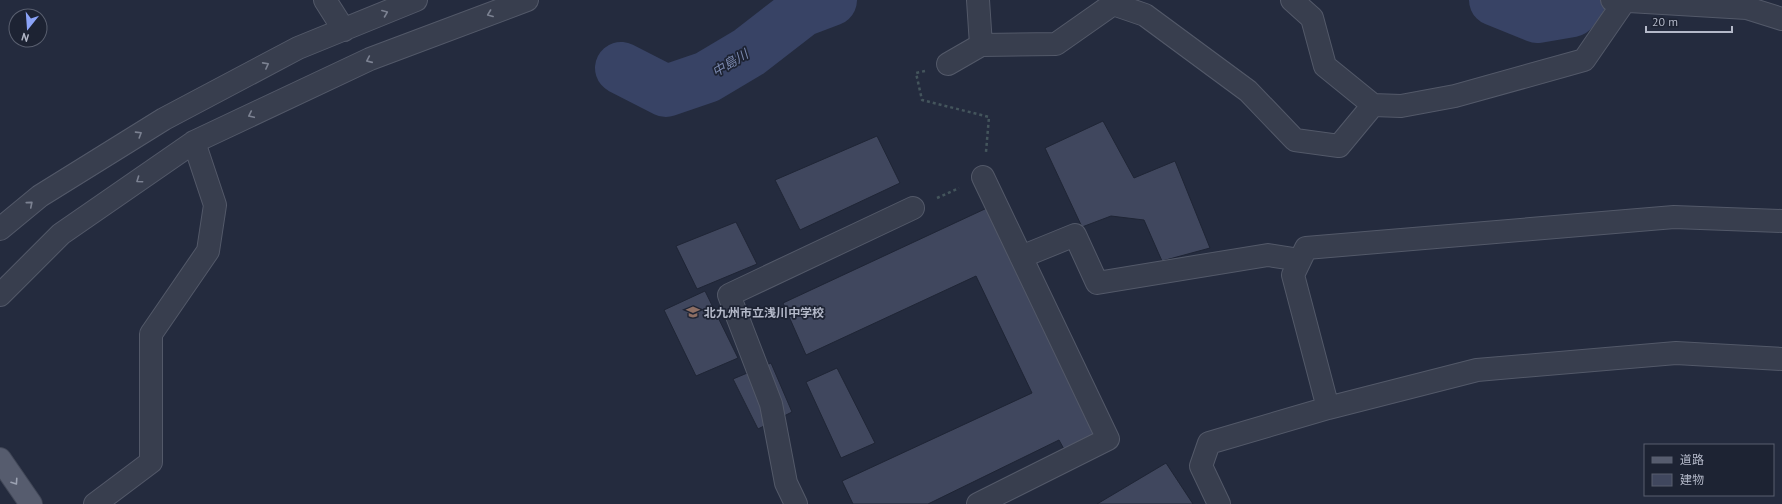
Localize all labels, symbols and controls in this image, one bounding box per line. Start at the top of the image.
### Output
north arrow [8,8,48,48]
scale bar [1646,8,1732,34]
one-way arrow [487,9,494,17]
one-way arrow [380,10,388,18]
text: 20 m [1652,14,1678,29]
text: N [20,30,31,45]
water label: 中島川 [709,45,753,80]
one-way arrow [365,55,372,63]
one-way arrow [262,62,269,70]
one-way arrow [248,110,255,118]
one-way arrow [135,131,142,138]
one-way arrow [136,175,143,183]
one-way arrow [25,201,33,208]
school or university icon: 北九州市立浅川中学校 [685,304,701,320]
place label: 北九州市立浅川中学校 [704,305,824,320]
legend [1644,444,1774,496]
text: 道路 [1680,452,1704,467]
text: 建物 [1680,472,1704,487]
one-way arrow [10,477,17,484]

